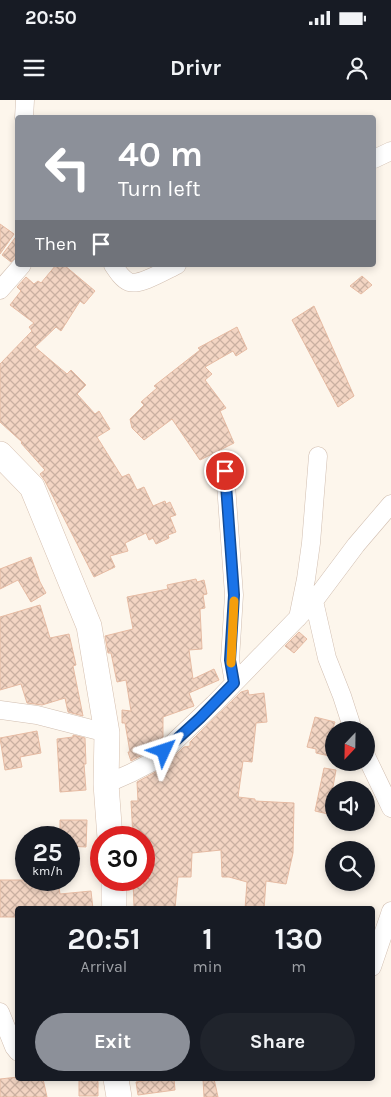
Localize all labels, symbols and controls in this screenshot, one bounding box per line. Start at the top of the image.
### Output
text: 20:50 [25,7,77,29]
icon: menu [20,54,48,82]
icon: person [343,54,371,82]
text: Drivr [170,55,221,81]
text: 40 m [118,134,203,175]
icon: left [35,135,100,200]
text: Turn left [118,176,201,202]
icon: arrive [87,230,115,258]
text: Then [35,233,77,255]
pin [204,450,246,492]
icon: arrive [211,457,239,485]
north arrow [325,721,375,771]
map controls [325,721,375,891]
position arrow [137,724,189,776]
button: sound [325,781,375,831]
speed limit sign: 30 [90,826,155,891]
text: 25 [33,838,62,867]
button: search [325,841,375,891]
text: km/h [32,864,63,878]
text: 20:51 [67,921,141,957]
text: 1 [202,921,213,957]
text: 130 [274,921,323,957]
text: Arrival [80,957,127,976]
text: min [193,957,222,976]
text: m [291,957,306,976]
button: Exit [35,1013,190,1071]
button: Share [200,1013,355,1071]

